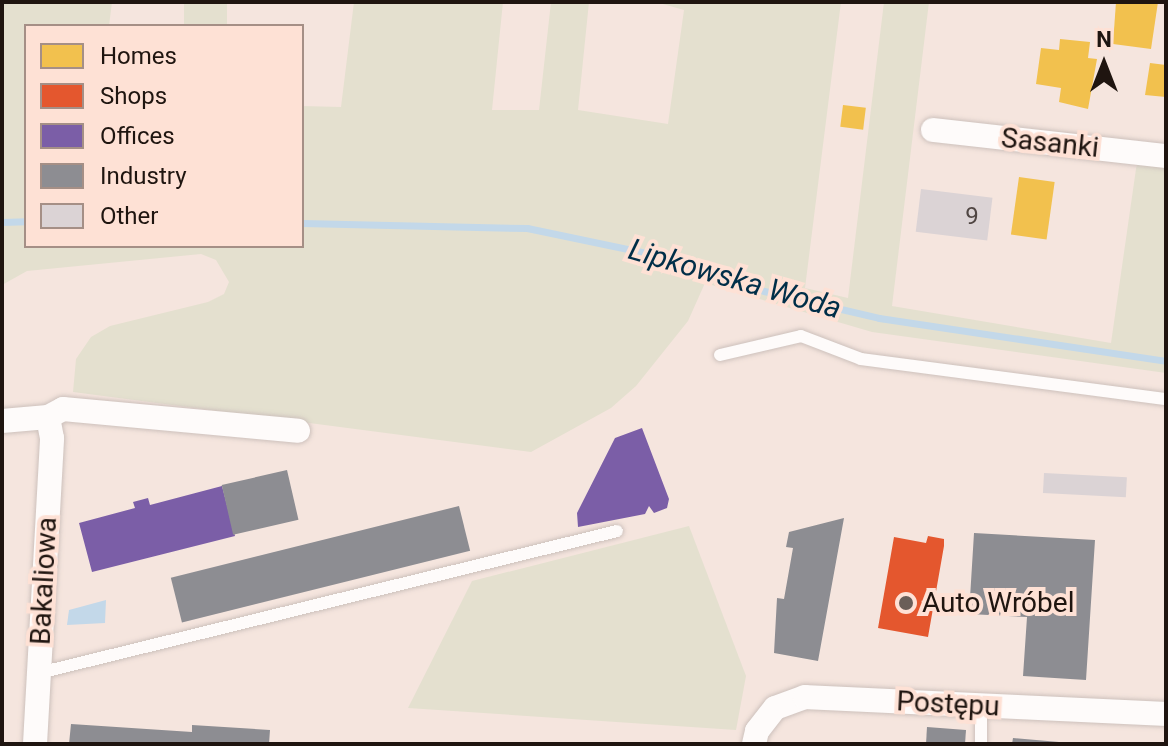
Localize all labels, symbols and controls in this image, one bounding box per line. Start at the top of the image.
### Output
legend [24,24,304,248]
north arrow [1064,24,1144,104]
text: N [1096,27,1112,52]
text: Homes [100,42,177,70]
text: Shops [100,82,167,110]
street label: Sasanki [1000,121,1100,165]
text: Offices [100,122,175,150]
text: Industry [100,162,186,190]
text: Other [100,202,158,230]
house number: 9 [965,203,979,231]
water label: Lipkowska Woda [625,231,845,327]
street label: Bakaliowa [24,516,64,646]
place label: Auto Wróbel [922,586,1074,620]
marker: Auto Wróbel [897,594,915,612]
street label: Postępu [896,685,1000,723]

